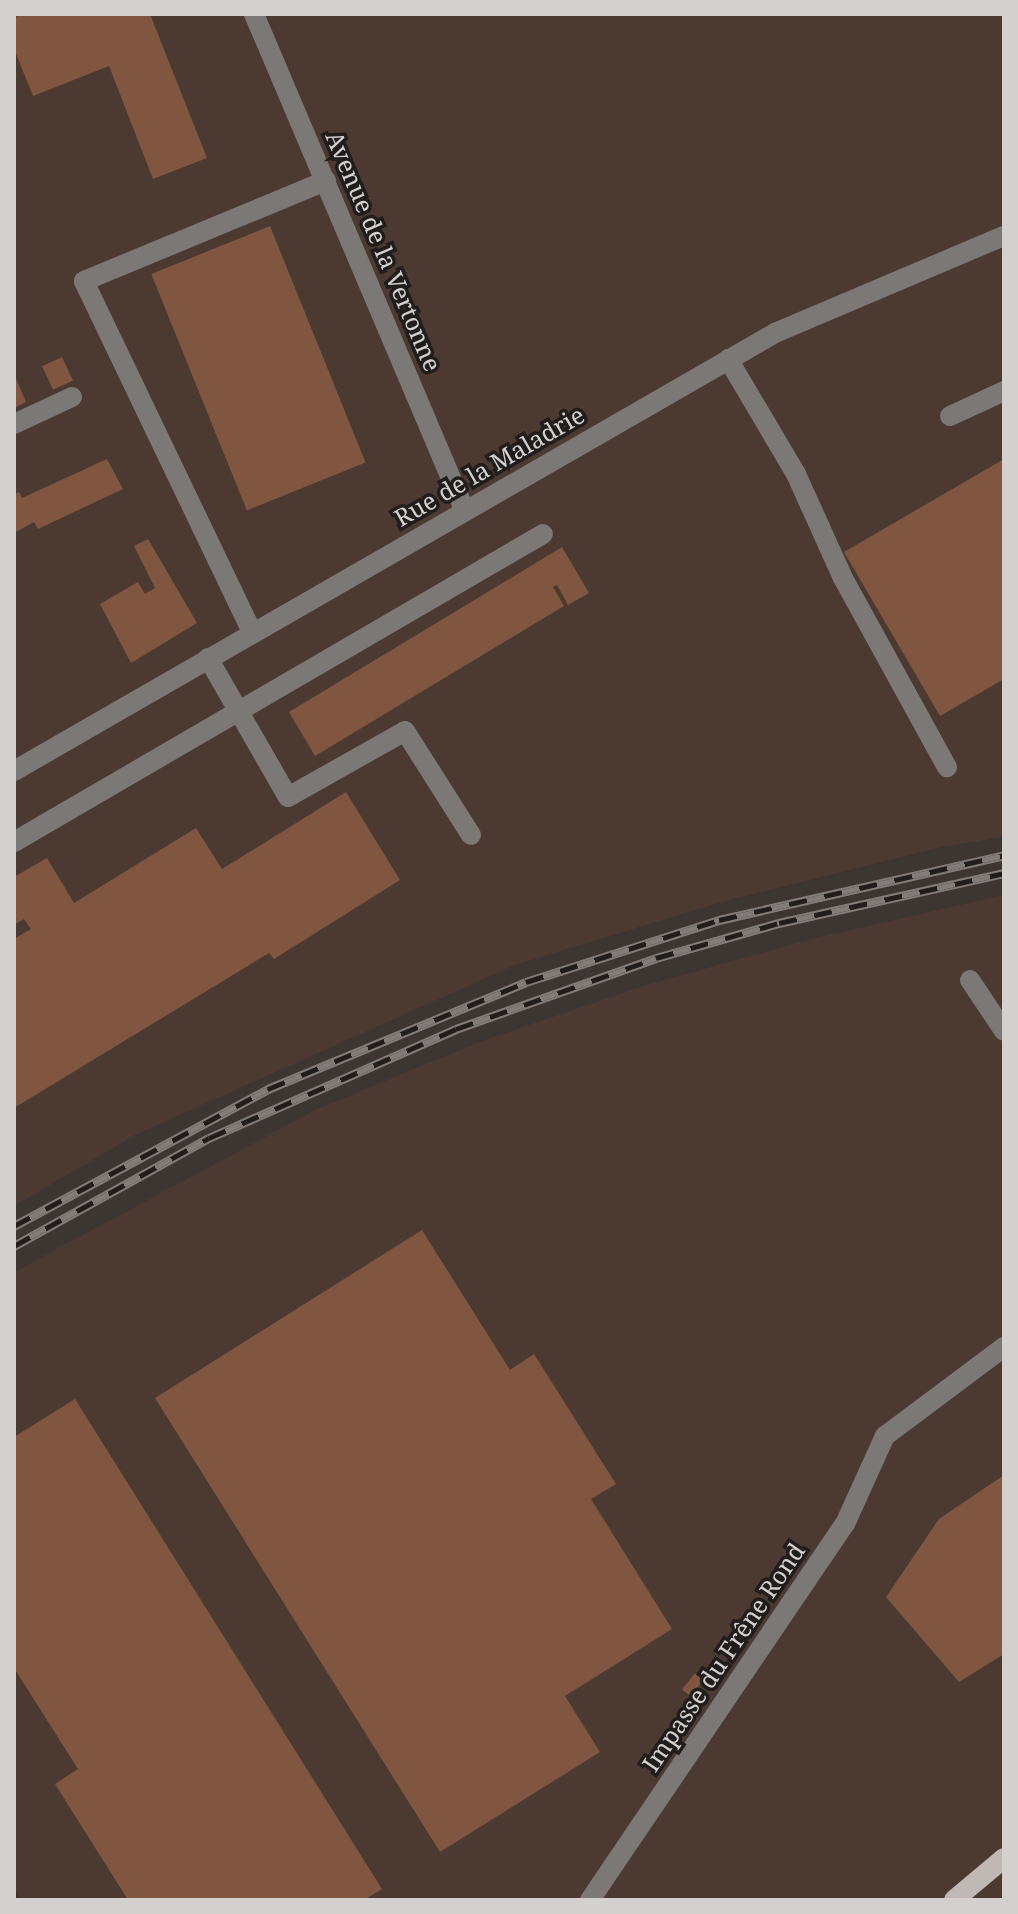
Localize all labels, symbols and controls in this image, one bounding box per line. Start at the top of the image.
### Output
street label: Avenue de la Vertonne [320,127,448,375]
street label: Rue de la Maladrie [389,400,589,532]
street label: Impasse du Frêne Rond [636,1537,810,1777]

